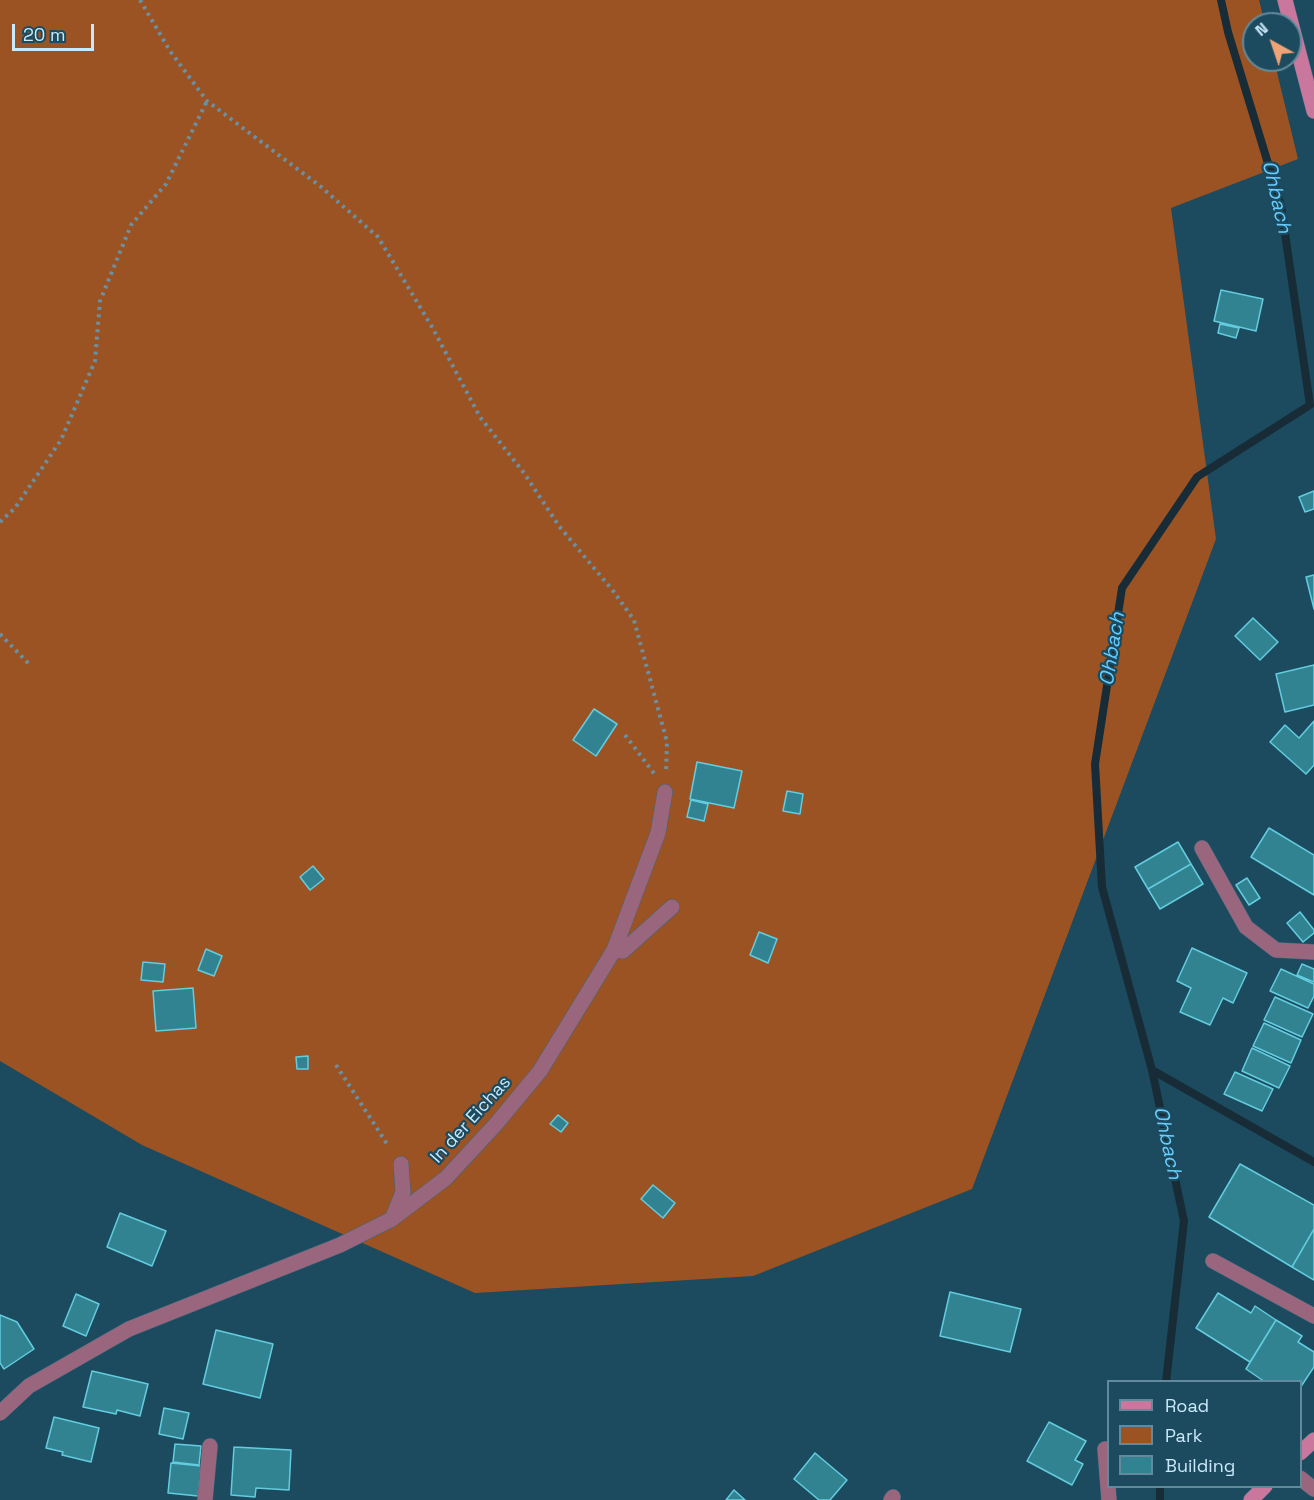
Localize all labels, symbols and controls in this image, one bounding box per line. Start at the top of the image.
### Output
scale bar [15,12,98,50]
north arrow [1242,12,1302,72]
text: N [1251,18,1272,41]
text: 20 m [23,23,66,46]
water label: Ohbach [1256,158,1296,236]
water label: Ohbach [1095,611,1131,687]
street label: In der Eichas [426,1072,516,1168]
water label: Ohbach [1148,1104,1186,1182]
legend [1107,1380,1302,1488]
text: Road [1165,1394,1209,1417]
text: Park [1165,1424,1202,1447]
text: Building [1165,1454,1235,1477]

